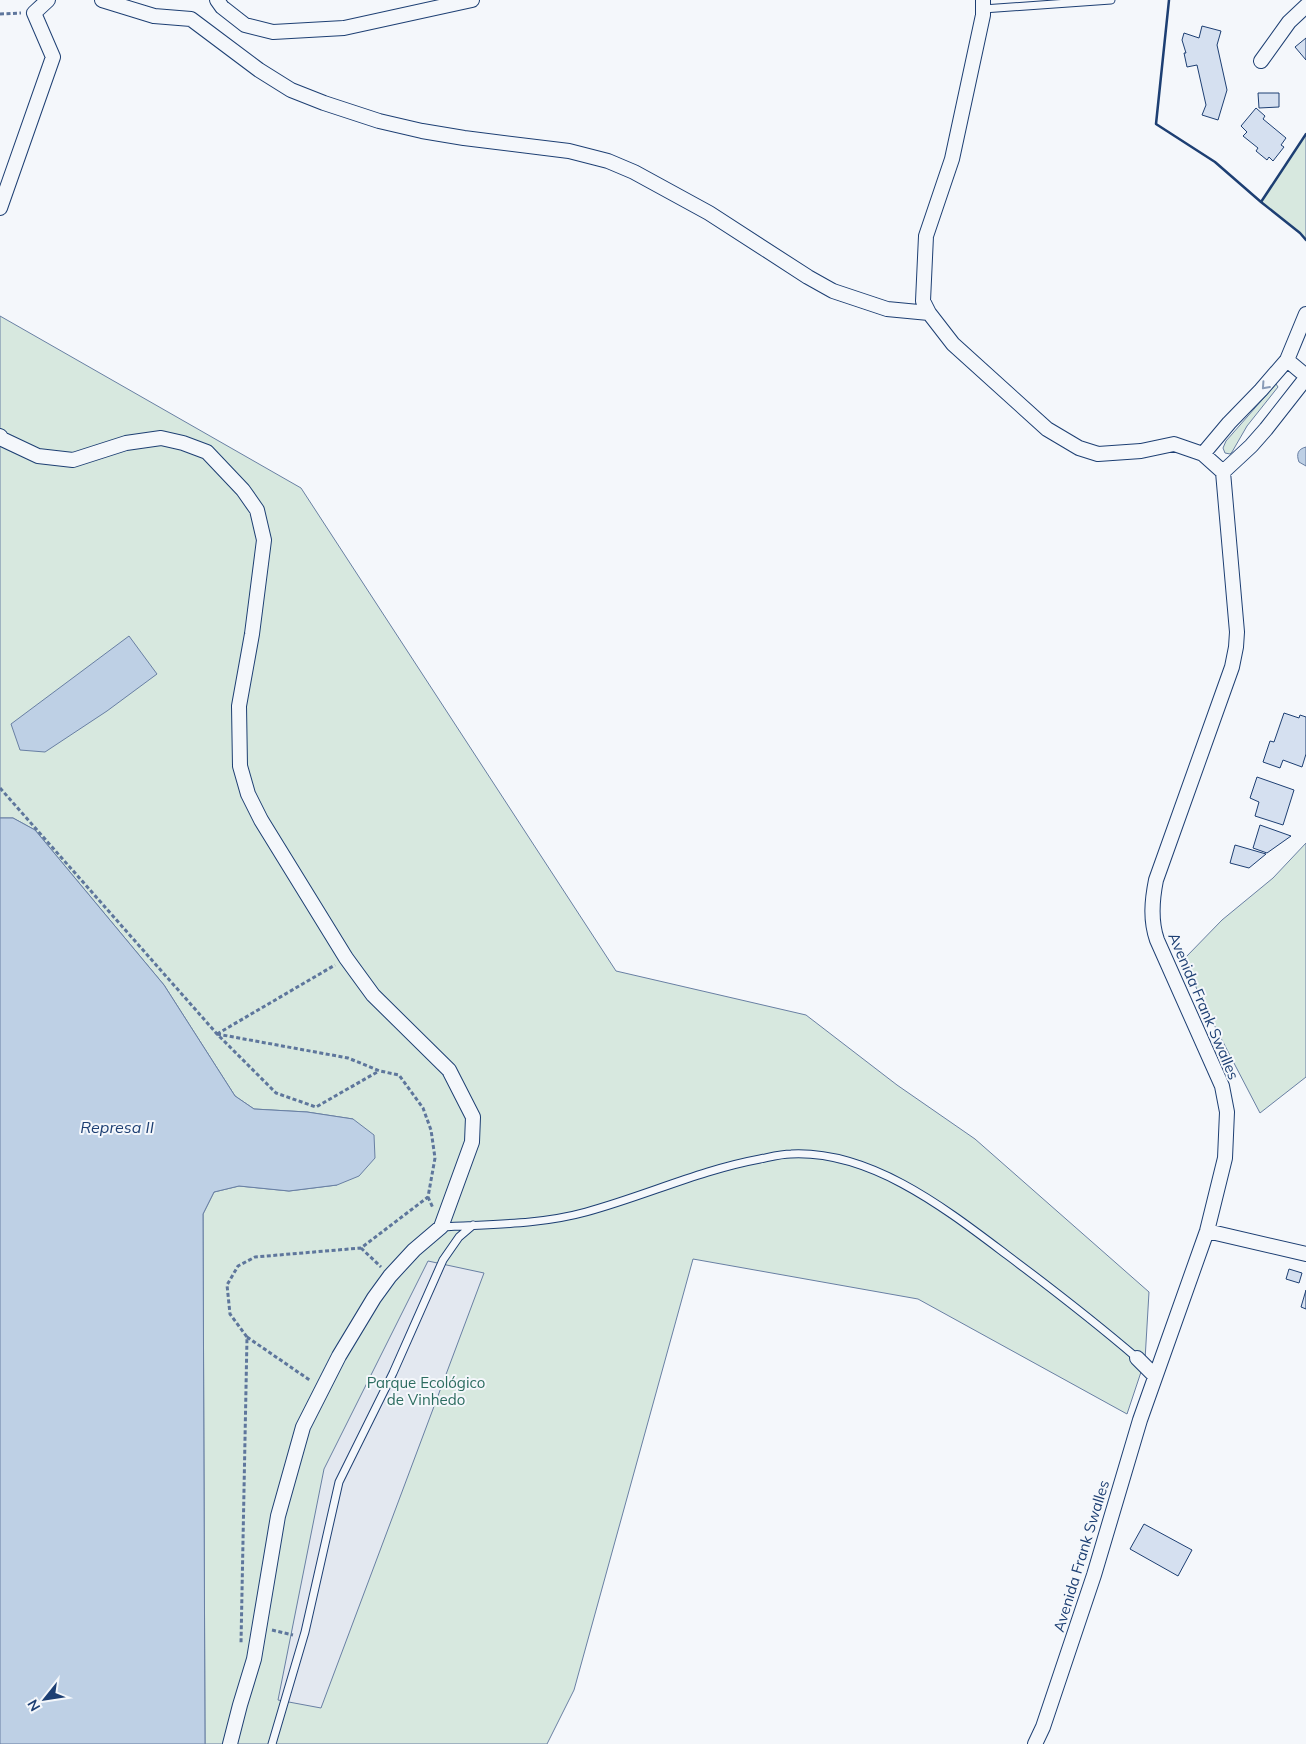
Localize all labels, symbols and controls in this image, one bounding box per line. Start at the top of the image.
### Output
one-way arrow [1261,380,1270,389]
street label: Avenida Frank Swalles [1164,930,1244,1082]
water label: Represa II [80,1117,154,1137]
park label: Parque Ecológico de Vinhedo [367,1373,485,1409]
street label: Avenida Frank Swalles [1049,1478,1113,1634]
north arrow [20,1674,70,1724]
text: N [23,1696,44,1715]

